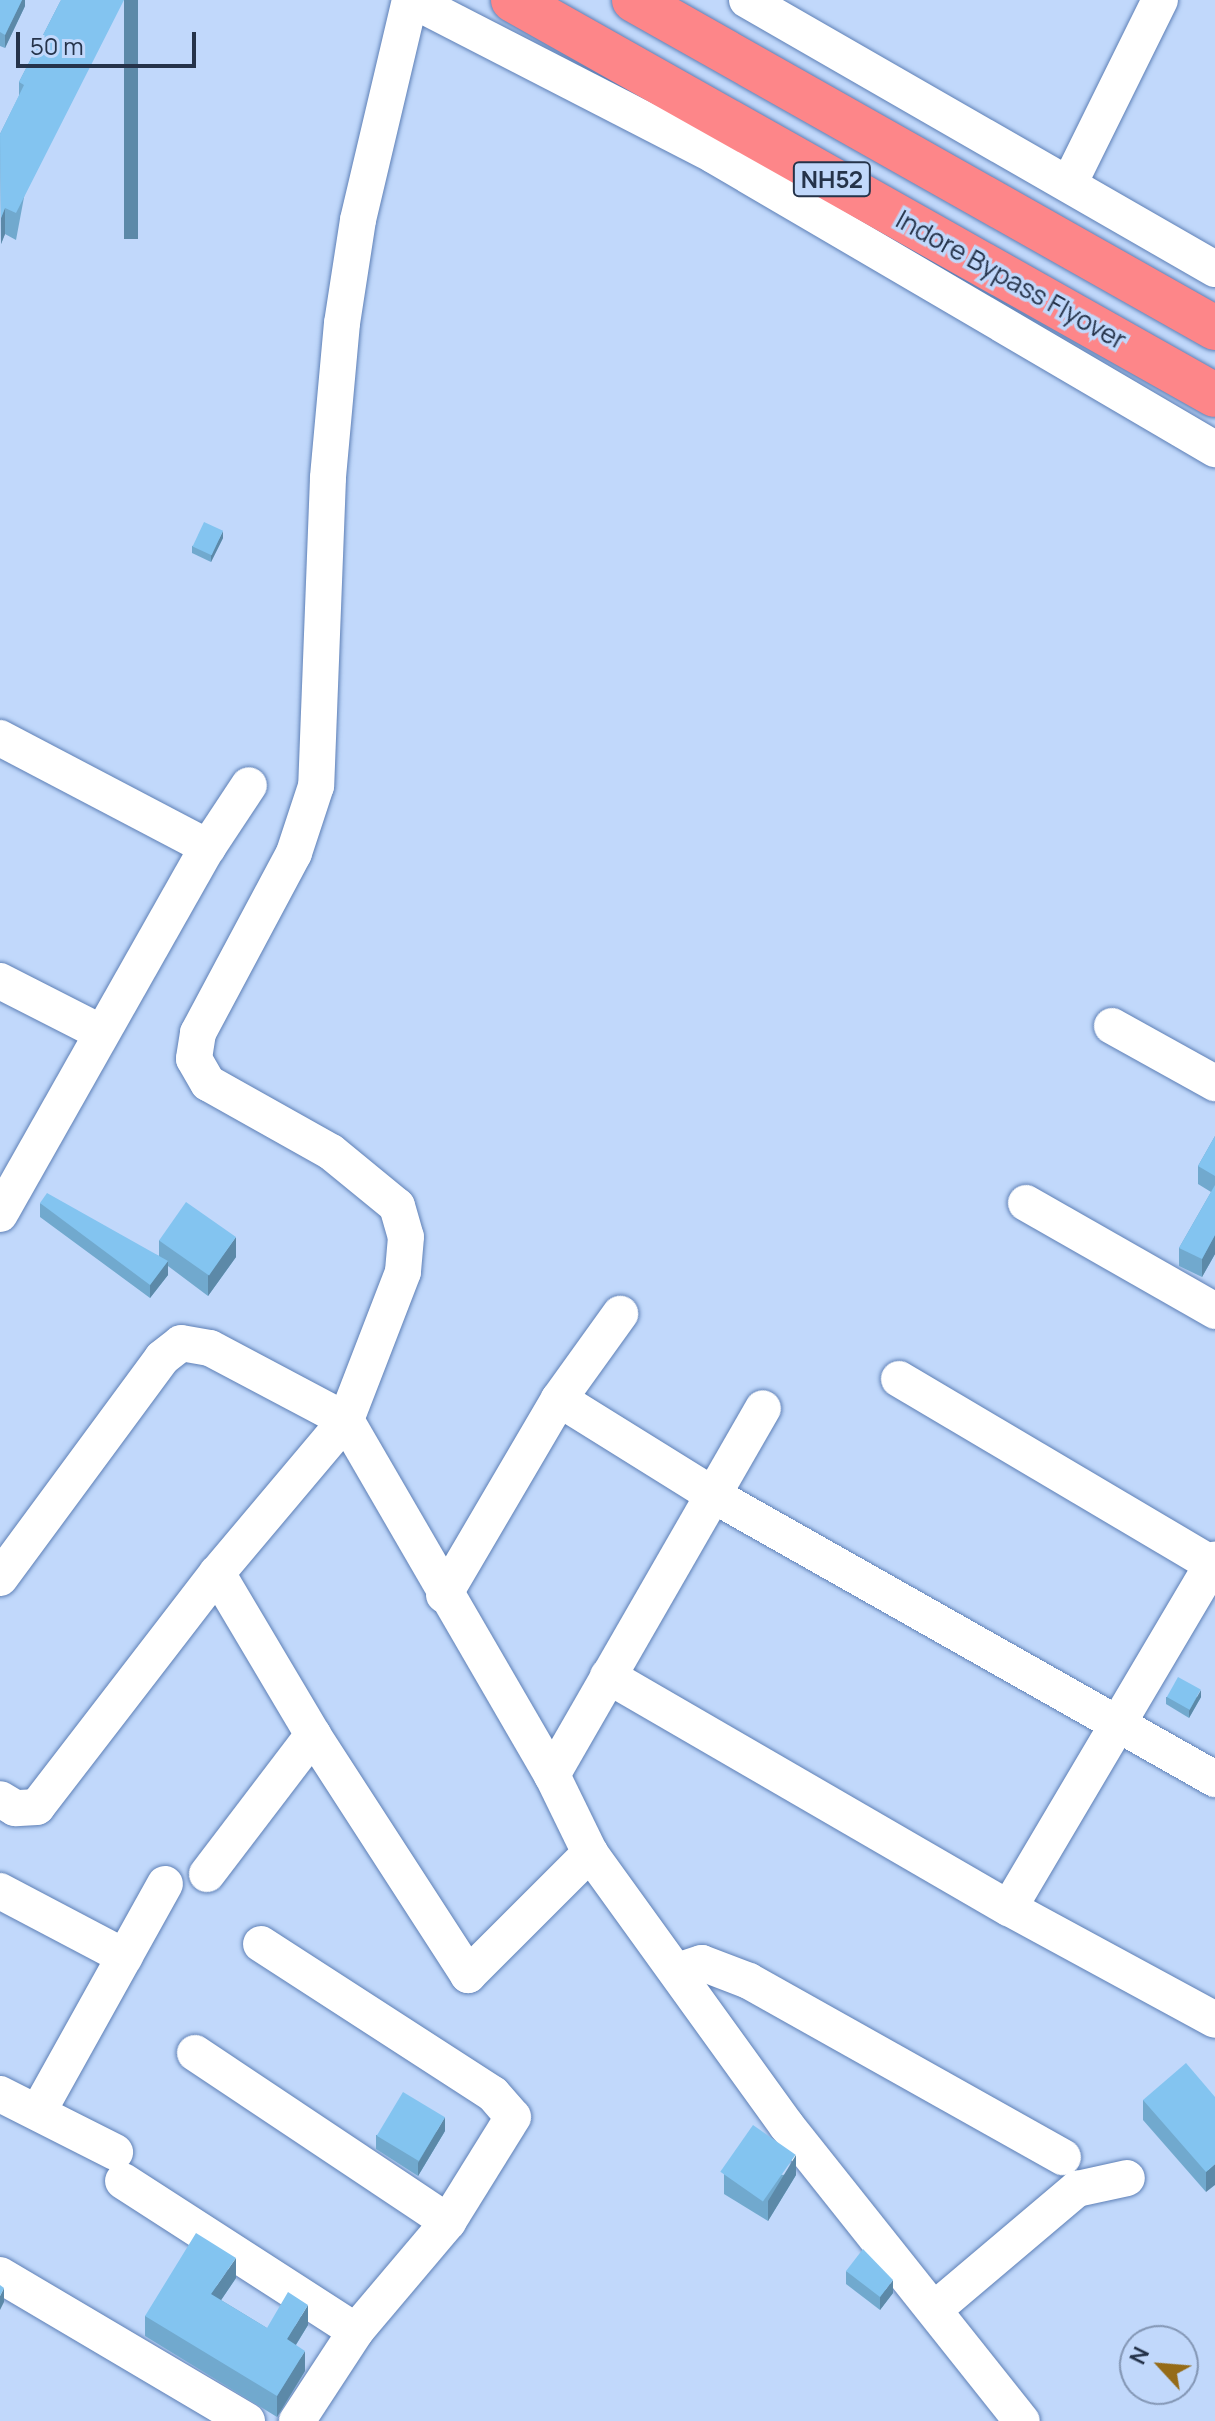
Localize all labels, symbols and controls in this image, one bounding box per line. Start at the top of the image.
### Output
scale bar [20,16,200,66]
text: 50 m [30,29,84,62]
road number: NH52 [792,159,872,199]
street label: Indore Bypass Flyover [891,204,1131,356]
north arrow [1119,2325,1199,2405]
text: N [1122,2342,1156,2369]

